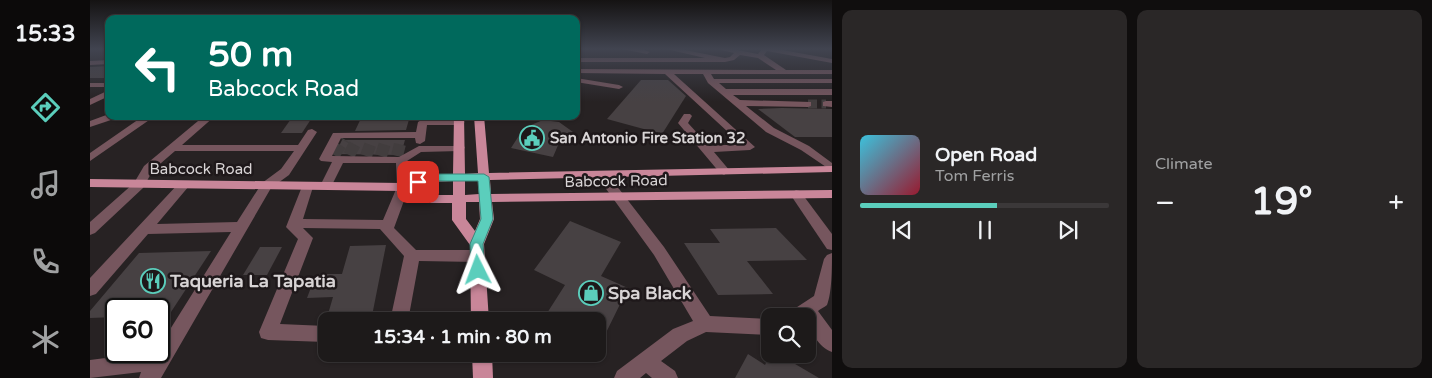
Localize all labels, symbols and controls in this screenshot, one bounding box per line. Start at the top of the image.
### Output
text: 15:33 [15,21,75,47]
text: 50 m [208,34,293,76]
icon: left [125,35,190,100]
text: Babcock Road [208,76,359,102]
icon: directions [28,90,63,125]
public building icon: San Antonio Fire Station 32 [519,125,545,151]
place label: San Antonio Fire Station 32 [550,129,745,147]
text: Open Road [935,144,1037,166]
text: Climate [1155,154,1213,174]
street label: Babcock Road [149,160,253,178]
pin [397,161,439,203]
text: Tom Ferris [935,166,1014,186]
icon: music [28,167,63,202]
icon: arrive [404,168,432,196]
street label: Babcock Road [564,171,668,191]
text: 19° [1251,179,1313,225]
text: − [1155,186,1175,220]
text: + [1388,186,1404,220]
icon: previous [888,216,916,244]
icon: pause [971,216,999,244]
icon: next [1054,216,1082,244]
position arrow [451,243,503,295]
icon: phone [28,244,63,279]
restaurant icon: Taqueria La Tapatia [140,268,166,294]
place label: Taqueria La Tapatia [169,270,336,292]
shop icon: Spa Black [578,280,604,306]
place label: Spa Black [608,282,692,304]
speed limit sign: 60 [105,298,170,363]
map controls [761,308,816,363]
button: search [761,308,816,363]
icon: climate [28,322,63,357]
text: 15:34 · 1 min · 80 m [372,326,552,348]

